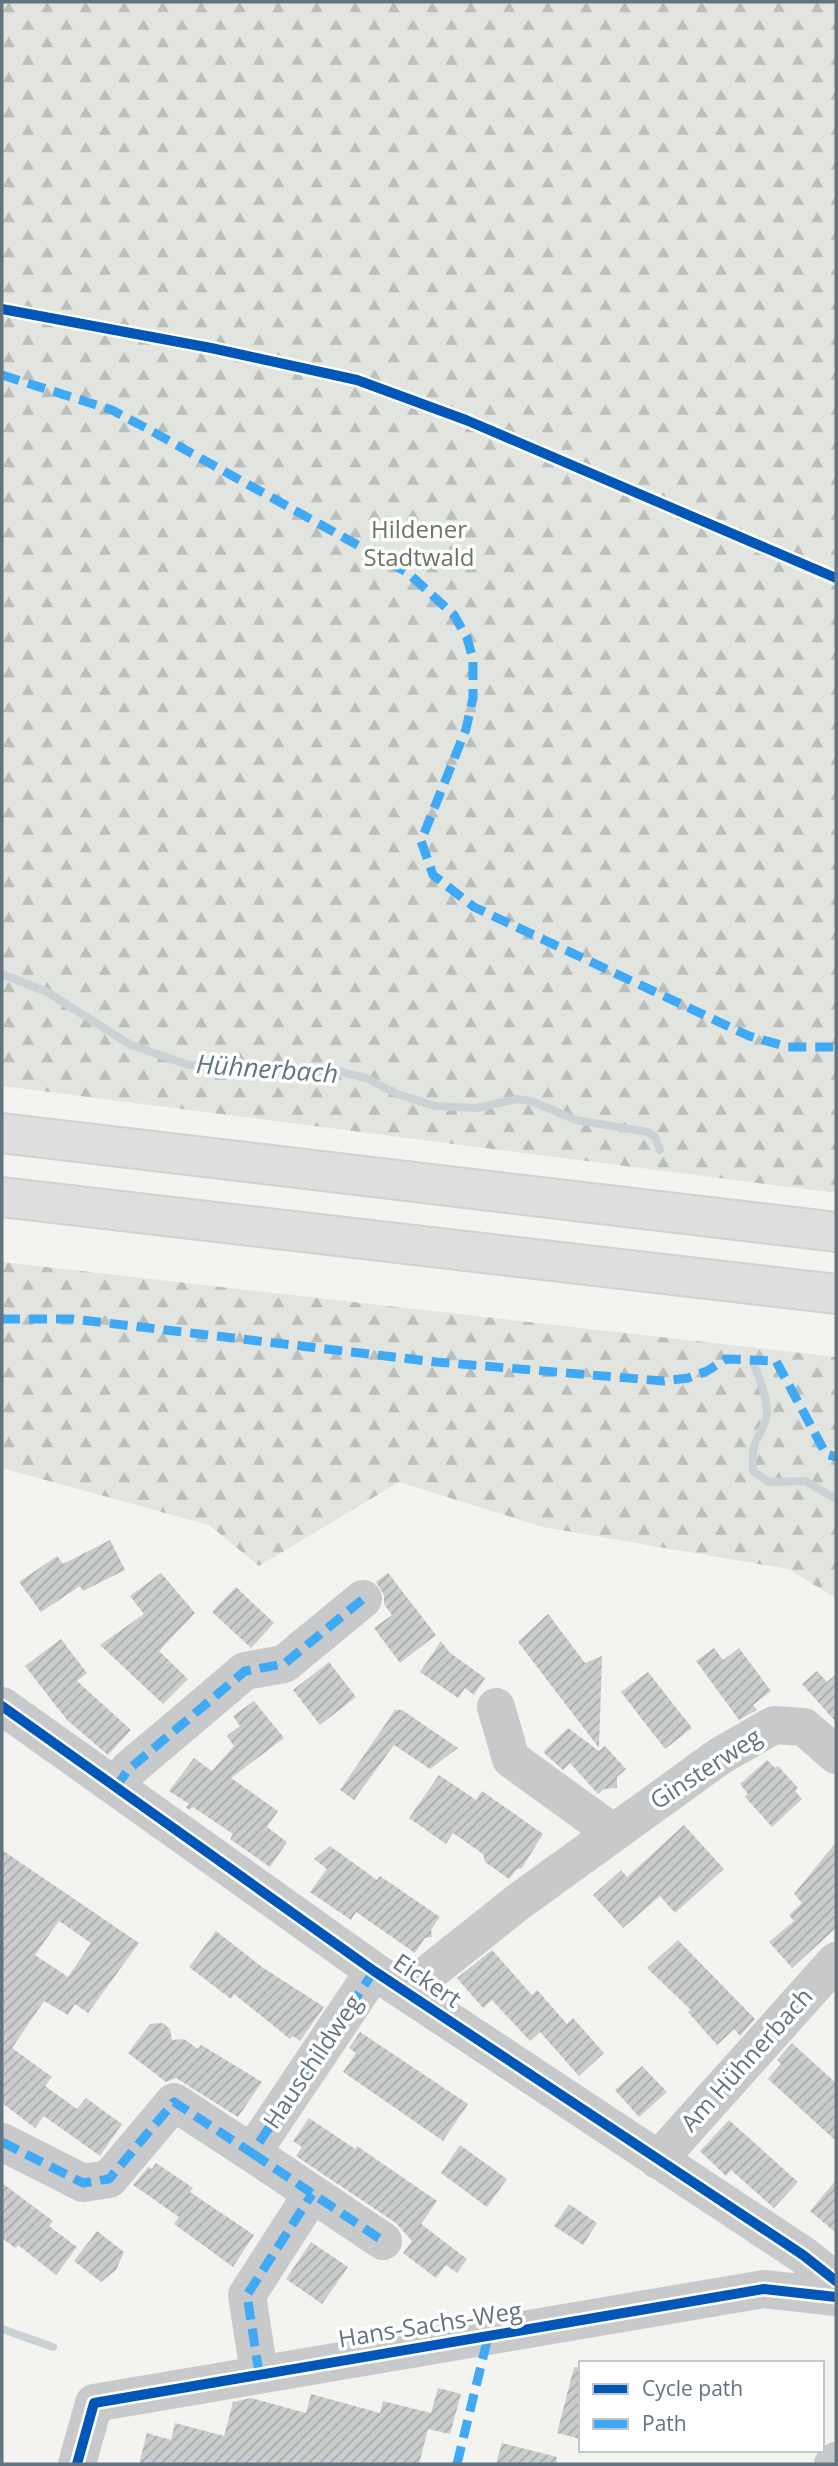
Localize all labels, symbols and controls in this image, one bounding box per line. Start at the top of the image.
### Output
park label: Hildener Stadtwald [364,512,474,573]
water label: Hühnerbach [195,1045,339,1091]
street label: Ginsterweg [643,1719,767,1816]
street label: Eickert [387,1945,468,2015]
street label: Am Hühnerbach [672,1980,819,2138]
street label: Hauschildweg [255,1988,369,2135]
street label: Hans-Sachs-Weg [336,2293,524,2354]
legend [579,2361,824,2452]
text: Cycle path [642,2374,743,2402]
text: Path [642,2409,687,2437]

